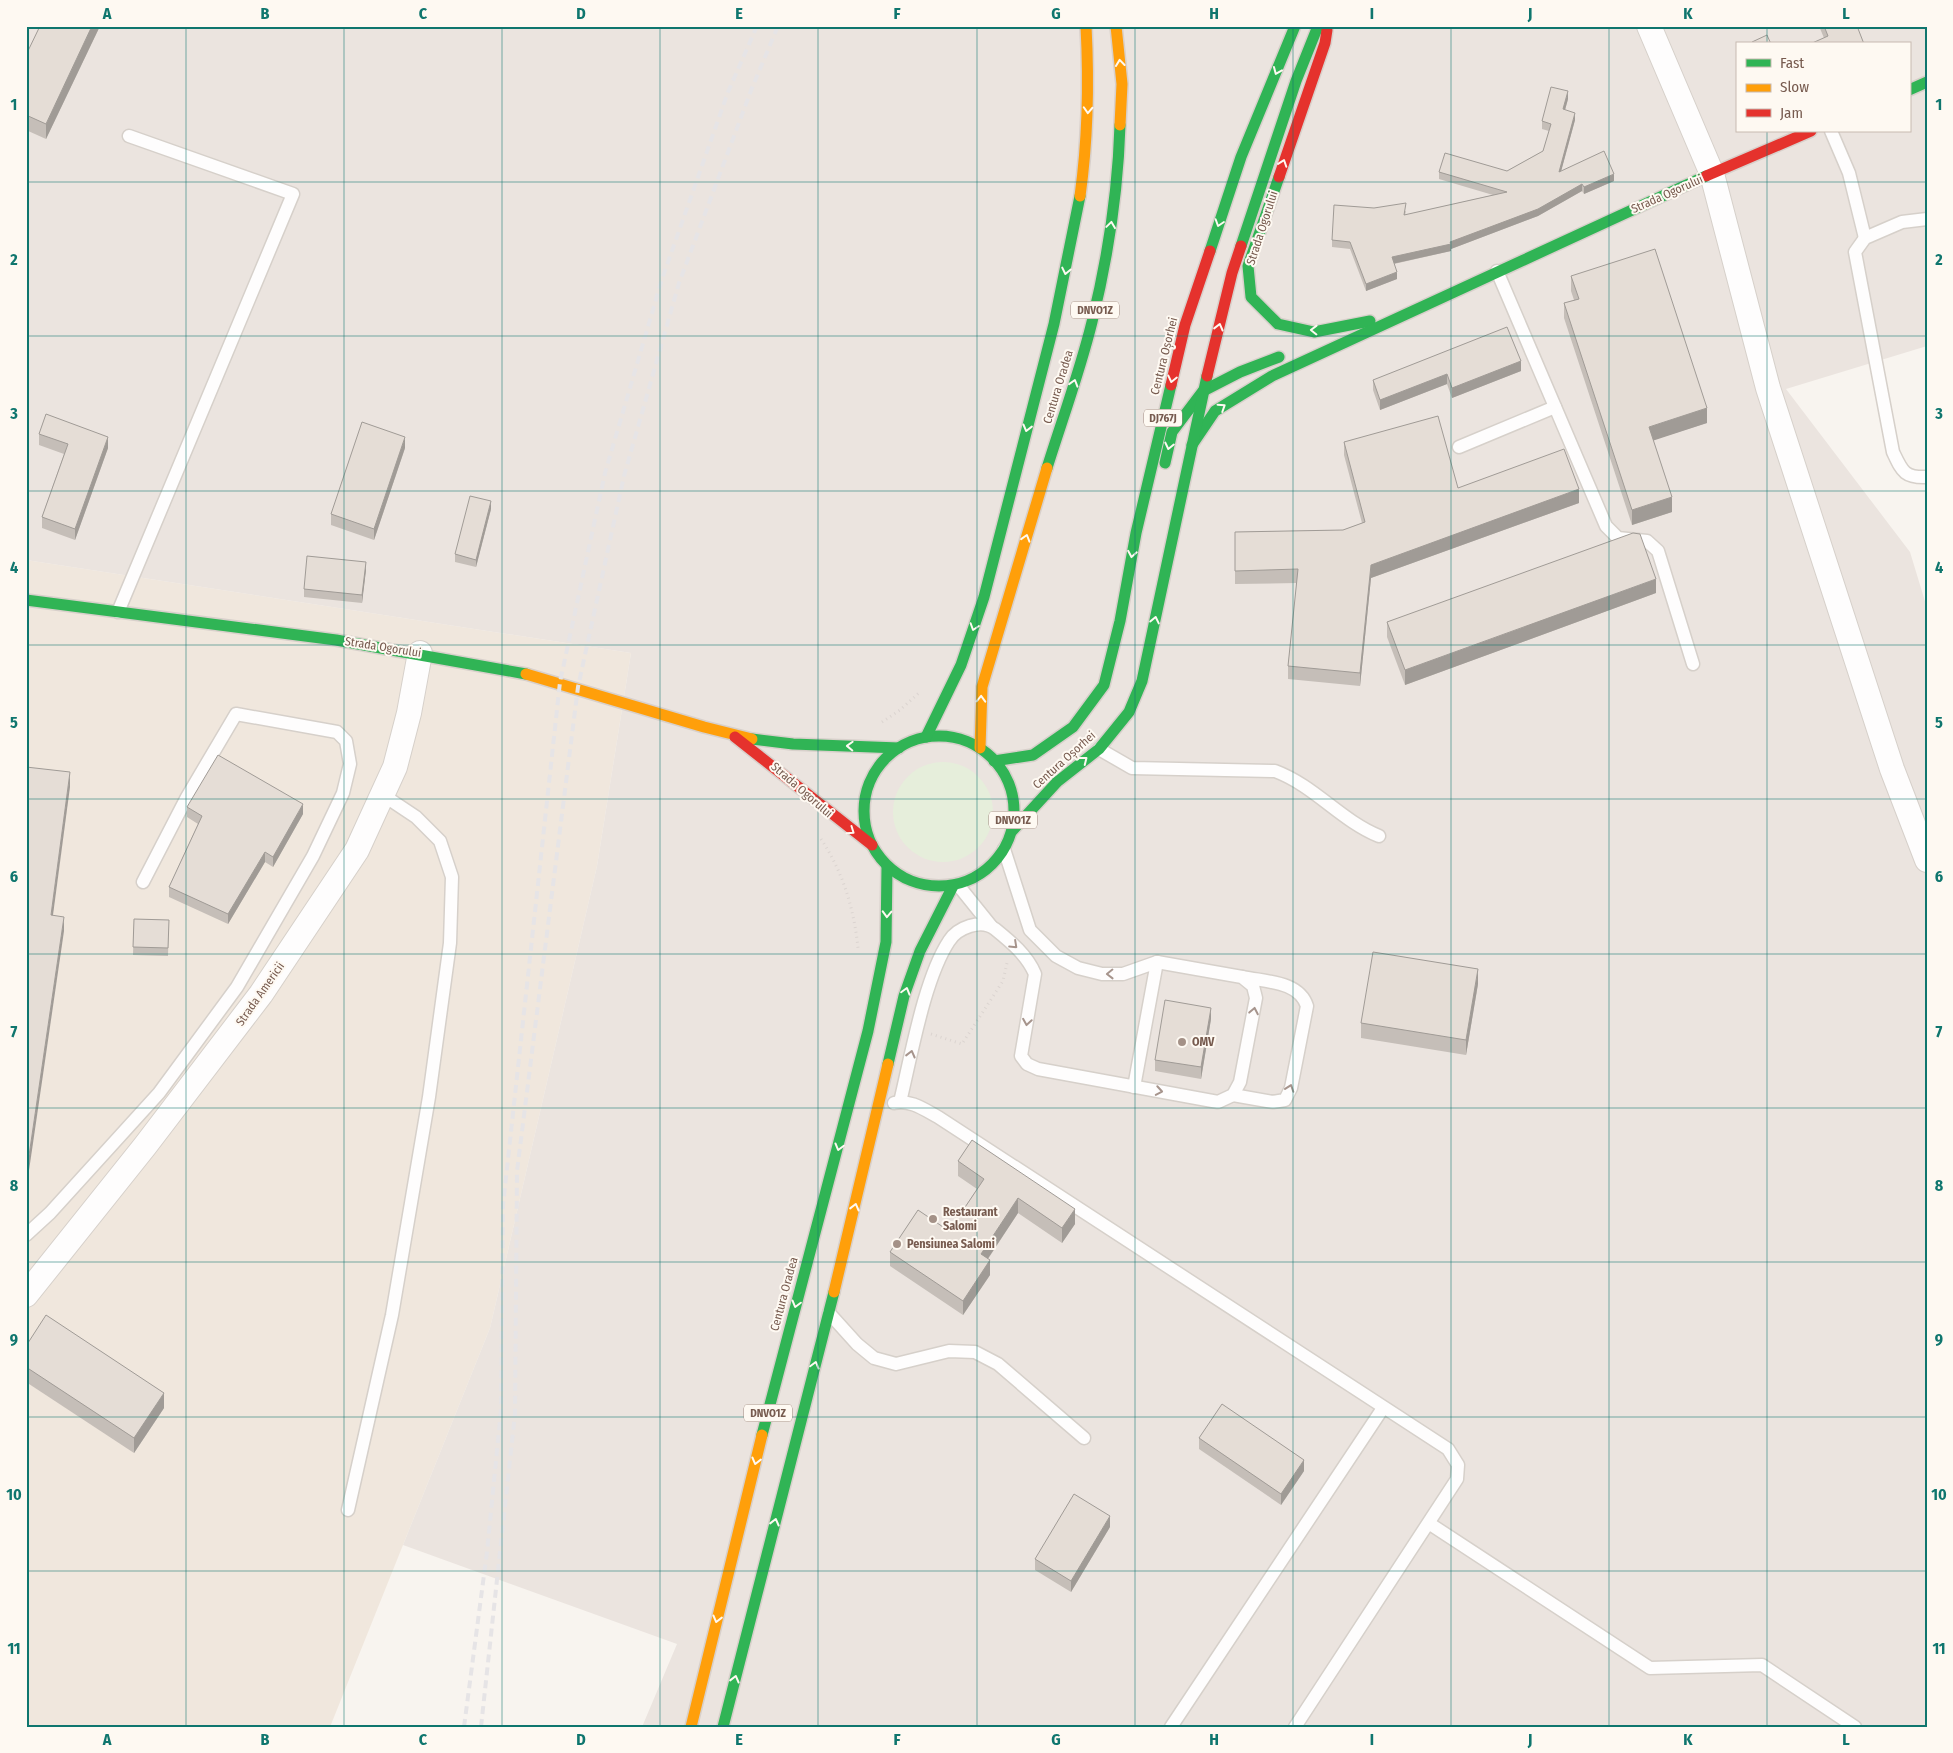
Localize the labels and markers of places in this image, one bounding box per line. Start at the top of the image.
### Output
place label: OMV [1192,1035,1215,1049]
marker: OMV [1176,1036,1188,1048]
place label: Restaurant Salomi [943,1205,998,1233]
marker: Restaurant Salomi [927,1213,939,1225]
place label: Pensiunea Salomi [907,1237,995,1251]
marker: Pensiunea Salomi [891,1238,903,1250]

